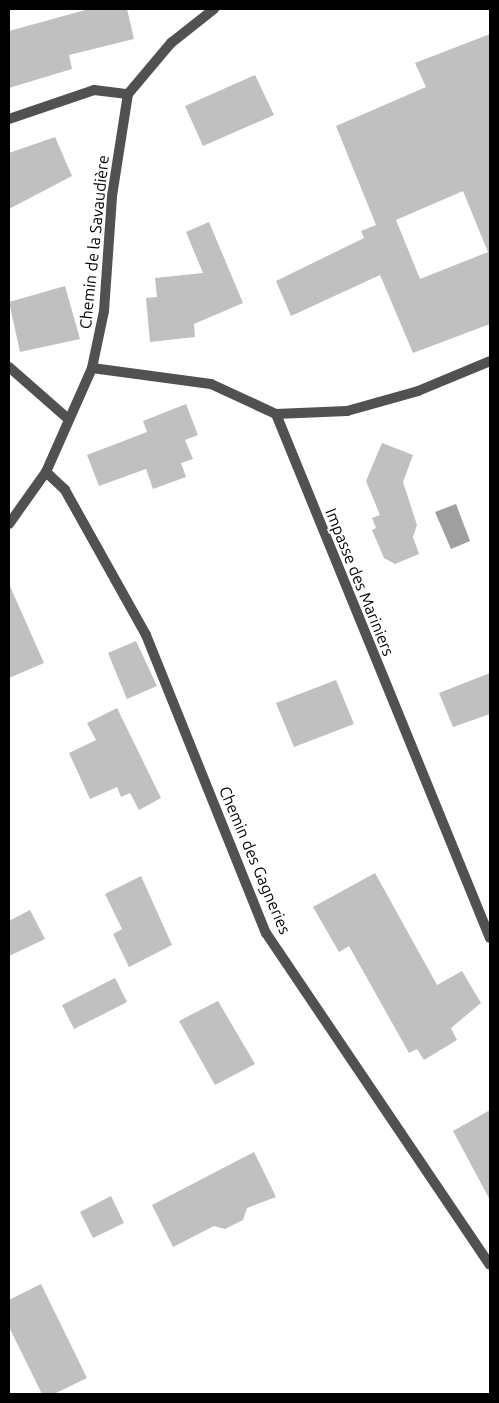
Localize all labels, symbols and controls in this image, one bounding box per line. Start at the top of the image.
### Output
street label: Chemin de la Savaudière [75,154,113,330]
street label: Impasse des Mariniers [322,505,398,659]
street label: Chemin des Gagneries [215,783,295,937]

